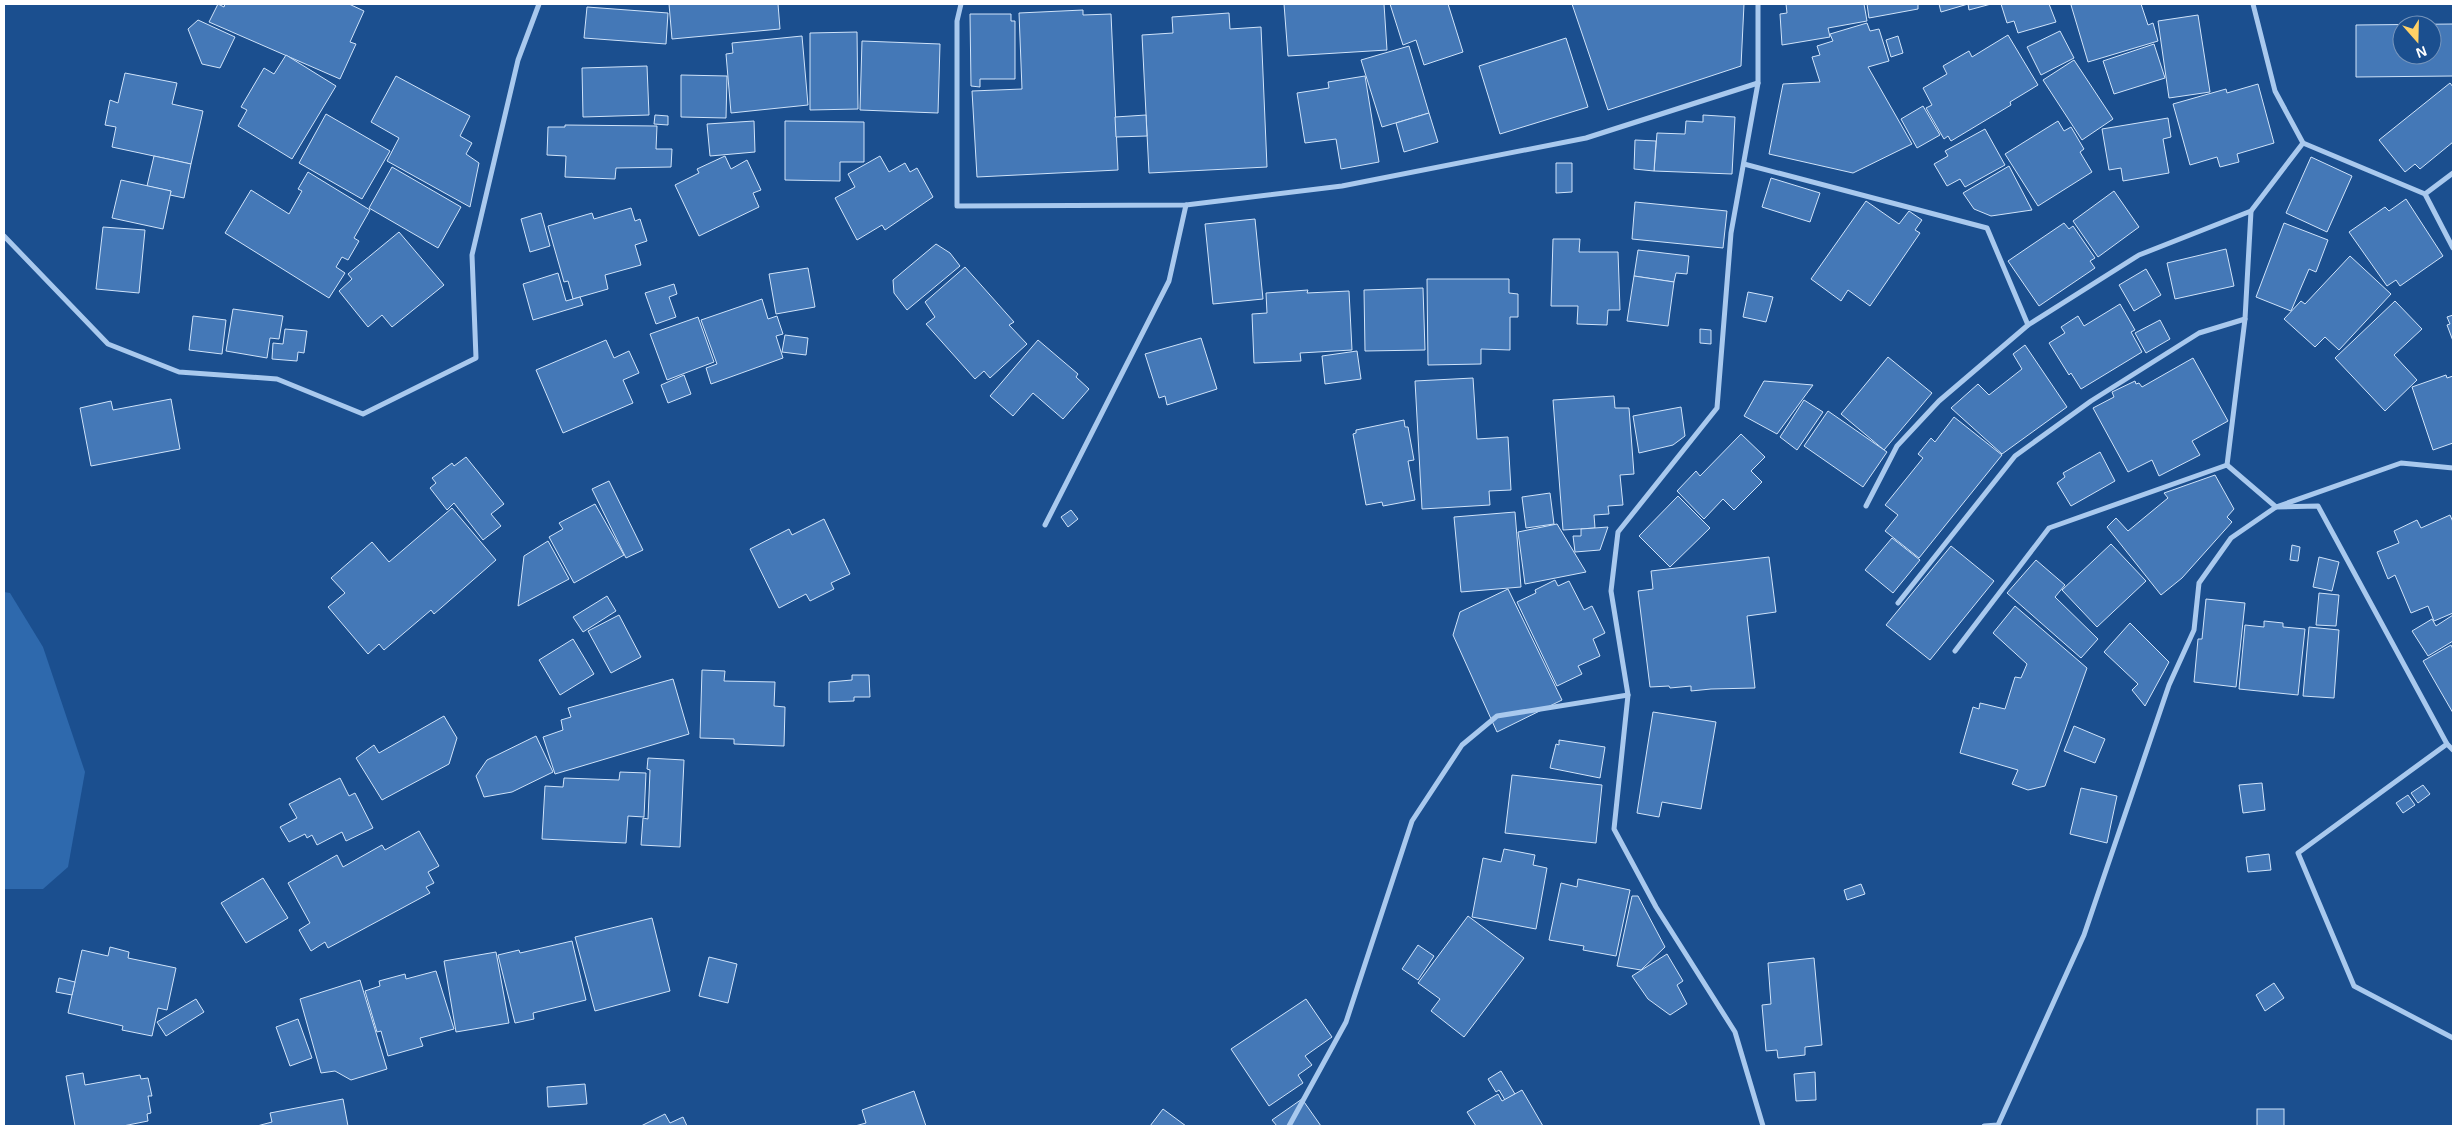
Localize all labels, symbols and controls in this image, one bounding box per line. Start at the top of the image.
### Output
north arrow [2392,15,2442,65]
text: N [2414,43,2429,61]

